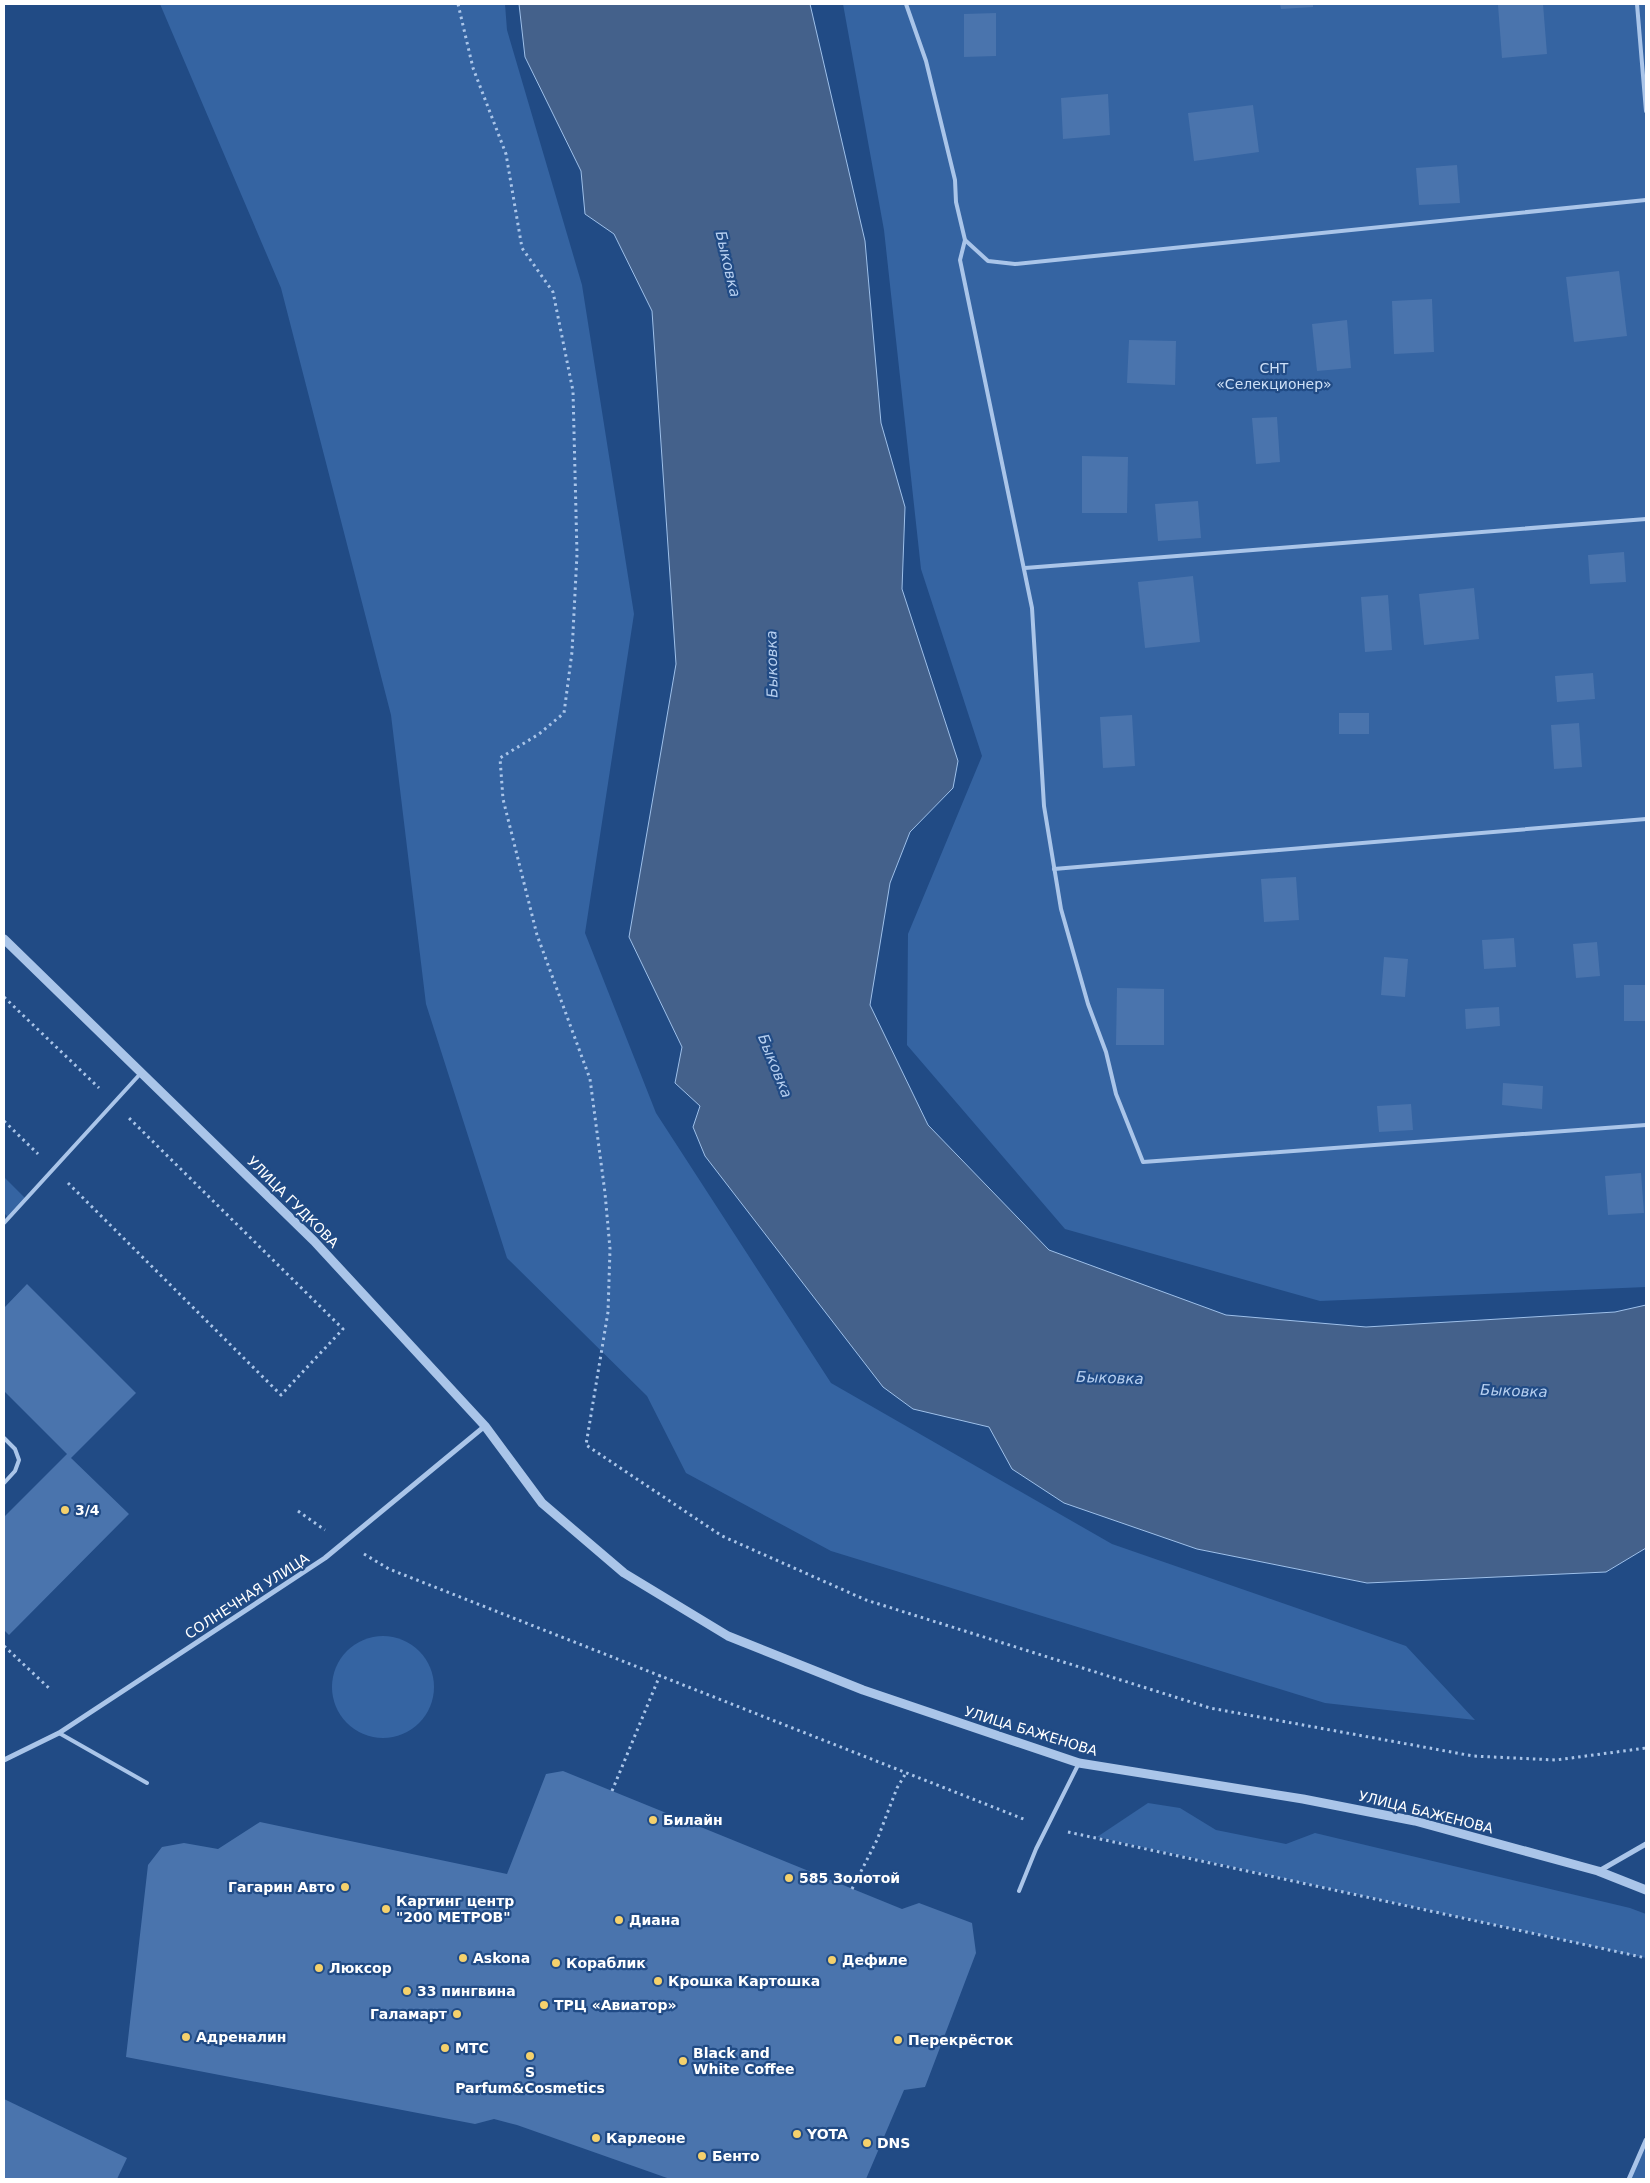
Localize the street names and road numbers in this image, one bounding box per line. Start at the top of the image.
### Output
street label: УЛИЦА ГУДКОВА [244,1153,342,1251]
street label: СОЛНЕЧНАЯ УЛИЦА [182,1550,312,1642]
street label: УЛИЦА БАЖЕНОВА [963,1703,1100,1759]
street label: УЛИЦА БАЖЕНОВА [1357,1788,1495,1837]

